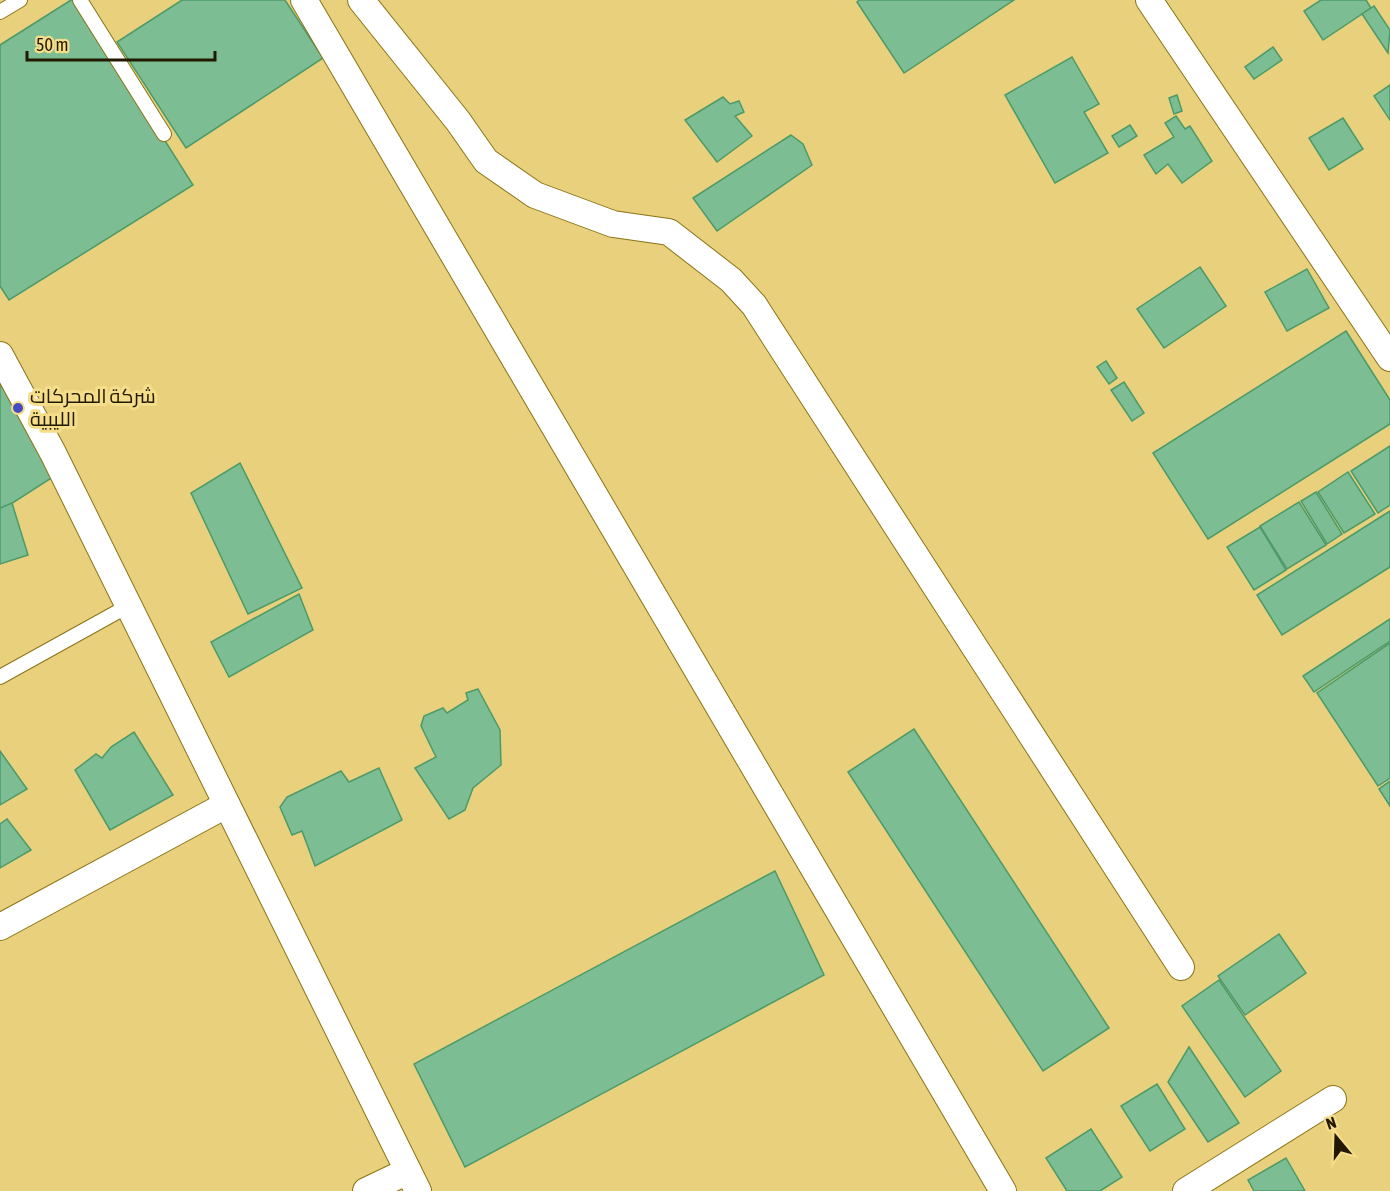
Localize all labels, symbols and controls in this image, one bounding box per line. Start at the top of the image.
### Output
scale bar [27,24,214,62]
text: 50 m [36,34,68,55]
place label: شركة المحركات الليبية [30,384,156,430]
marker: شركة المحركات الليبية [11,401,25,415]
north arrow [1306,1107,1366,1167]
text: N [1324,1113,1339,1133]

